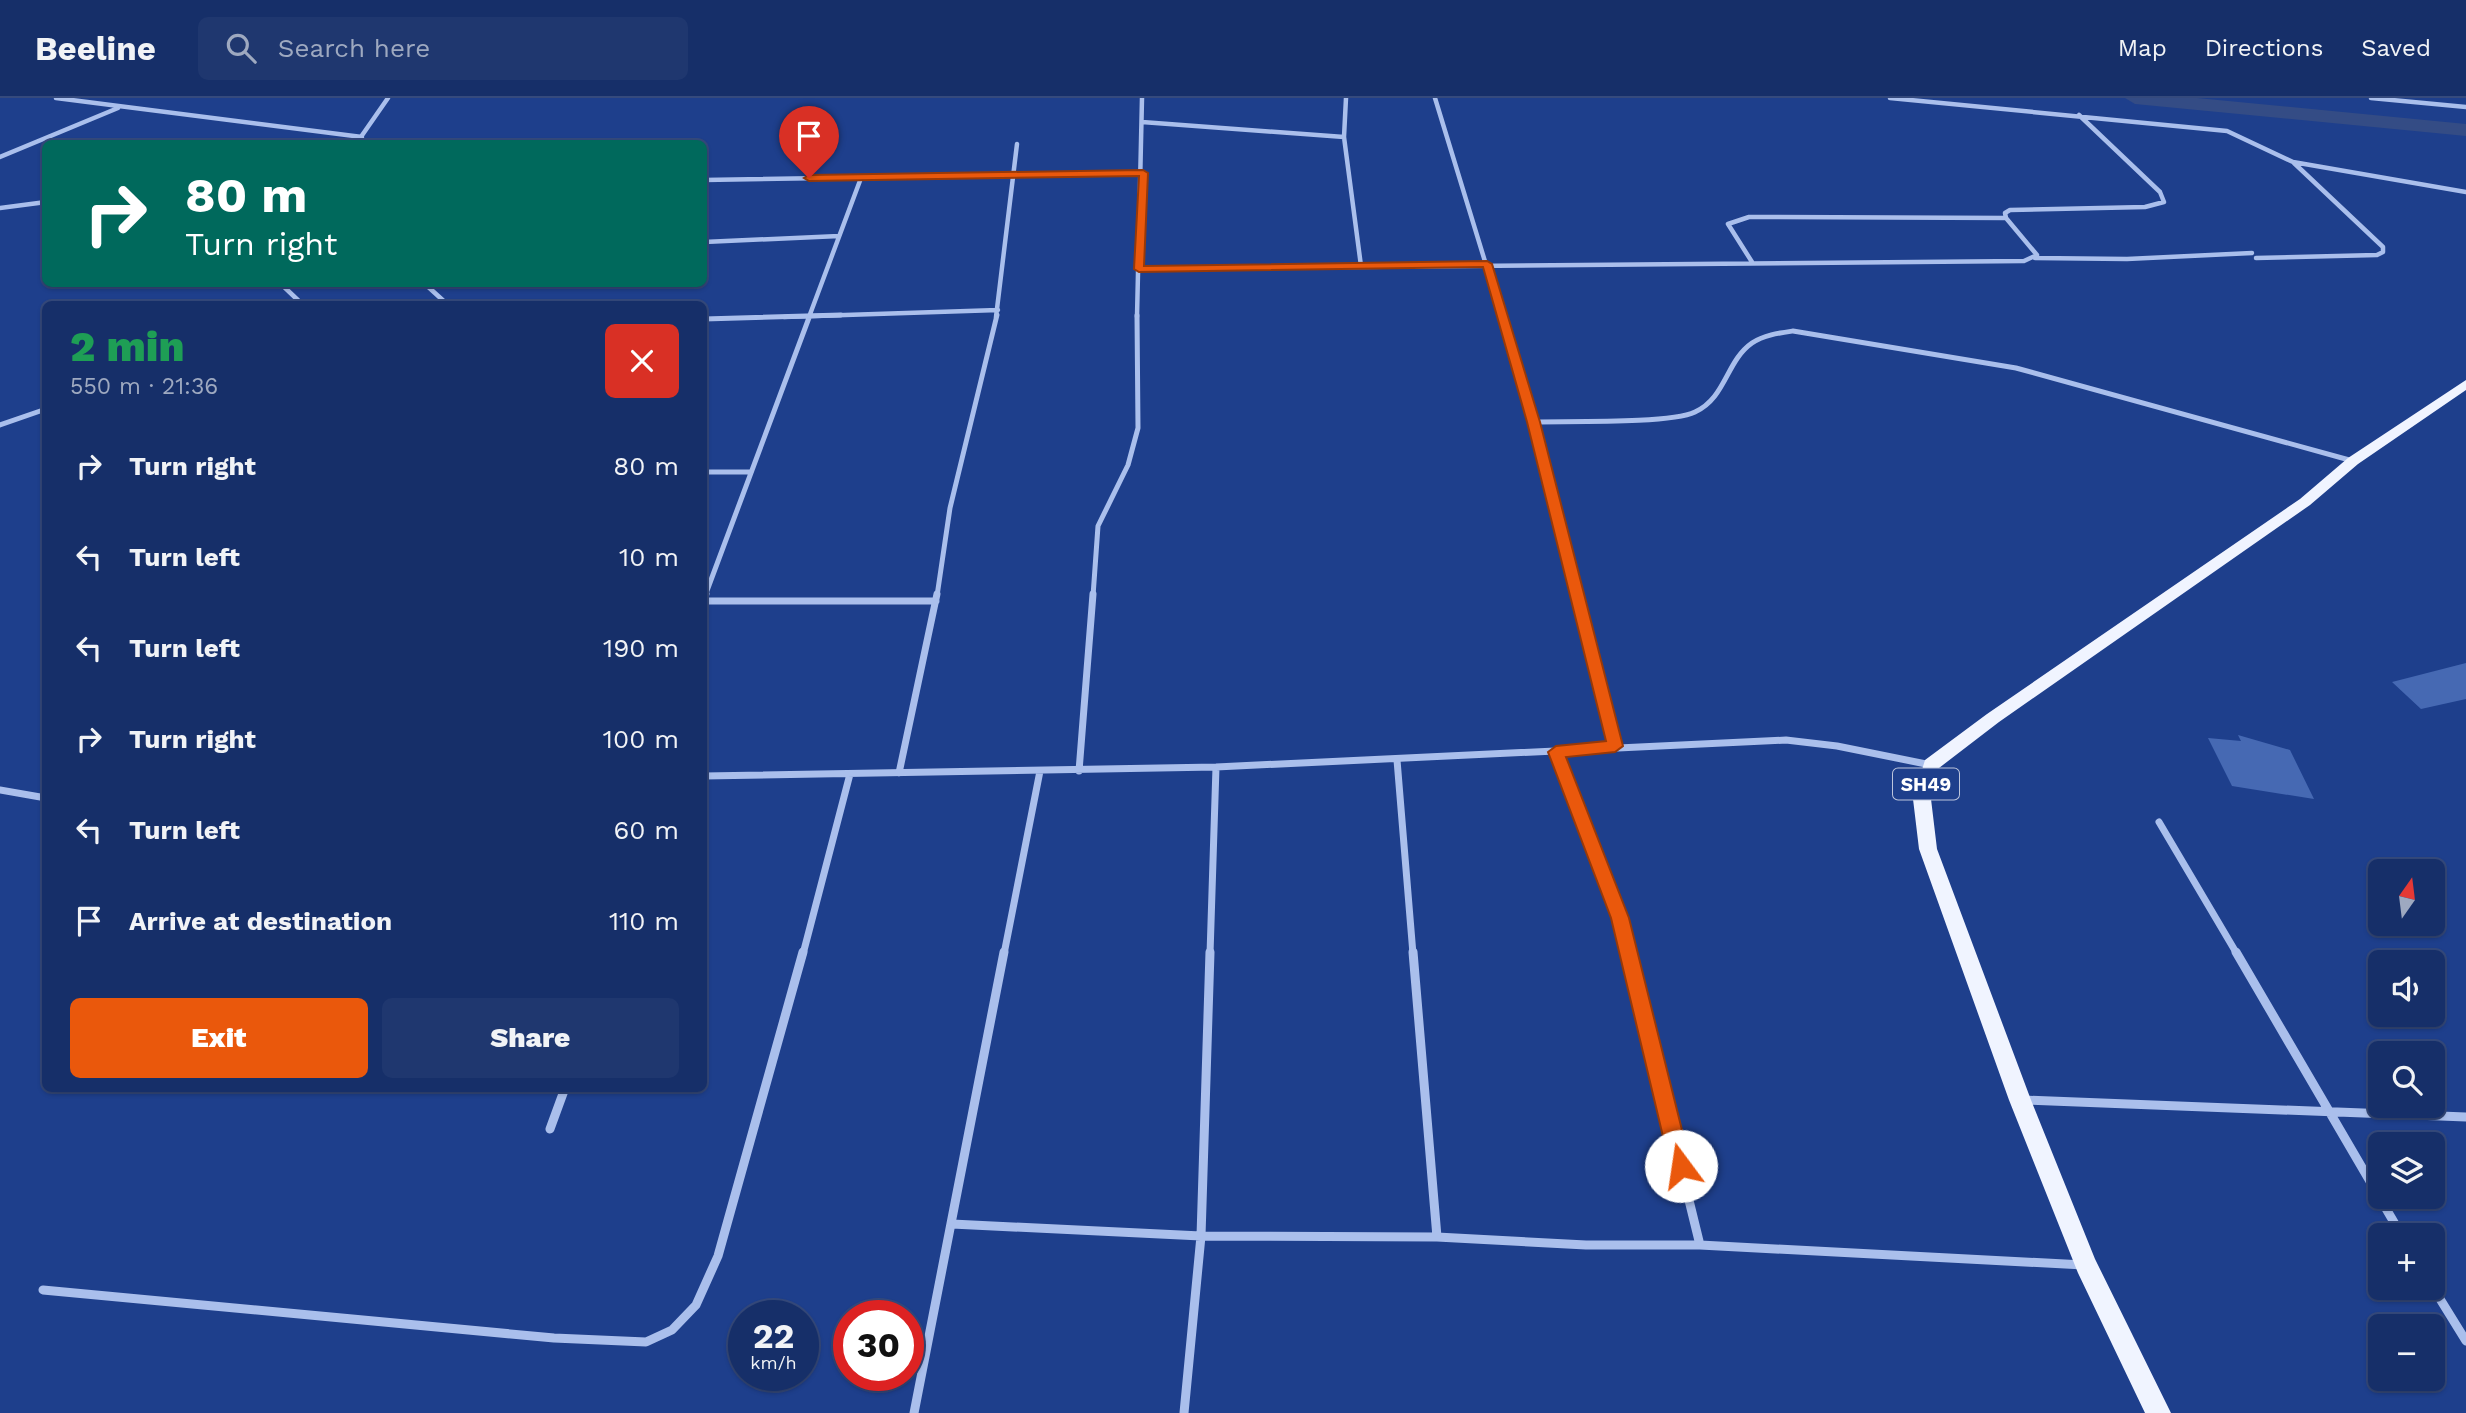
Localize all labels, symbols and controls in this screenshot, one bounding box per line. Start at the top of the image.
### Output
search box [198,17,688,80]
text: Beeline [35,29,156,68]
icon: search [222,29,260,67]
text: Search here [278,33,430,63]
text: Map [2118,34,2167,62]
text: Directions [2205,34,2323,62]
text: Saved [2361,34,2431,62]
pin [779,106,839,178]
icon: arrive [790,117,828,155]
text: 80 m [185,166,307,224]
icon: right [70,168,161,259]
text: Turn right [185,225,337,263]
text: 2 min [70,322,184,371]
button: close [605,324,679,398]
text: 550 m · 21:36 [70,373,218,400]
icon: right [70,447,108,485]
text: Turn right [129,451,256,481]
text: 80 m [613,451,679,481]
icon: left [70,538,108,576]
text: Turn left [129,542,240,572]
text: 10 m [619,542,679,572]
icon: left [70,629,108,667]
text: Turn left [129,633,240,663]
text: 190 m [603,633,679,663]
icon: right [70,720,108,758]
text: Turn right [129,724,256,754]
text: 100 m [603,724,679,754]
road number: SH49 [1893,768,1959,800]
icon: left [70,811,108,849]
text: Turn left [129,815,240,845]
text: 60 m [613,815,679,845]
north arrow [2368,859,2445,936]
map controls [2368,859,2445,1391]
icon: arrive [70,902,108,940]
text: Arrive at destination [129,906,392,936]
text: 110 m [609,906,679,936]
button: sound [2368,950,2445,1027]
button: Exit [70,998,368,1078]
button: Share [382,998,679,1078]
button: search [2368,1041,2445,1118]
position arrow [1644,1129,1718,1203]
button: layers [2368,1132,2445,1209]
button: + [2368,1223,2445,1300]
speed limit sign: 30 [833,1300,924,1391]
button: − [2368,1314,2445,1391]
text: 22 [753,1315,794,1357]
text: km/h [750,1352,797,1373]

